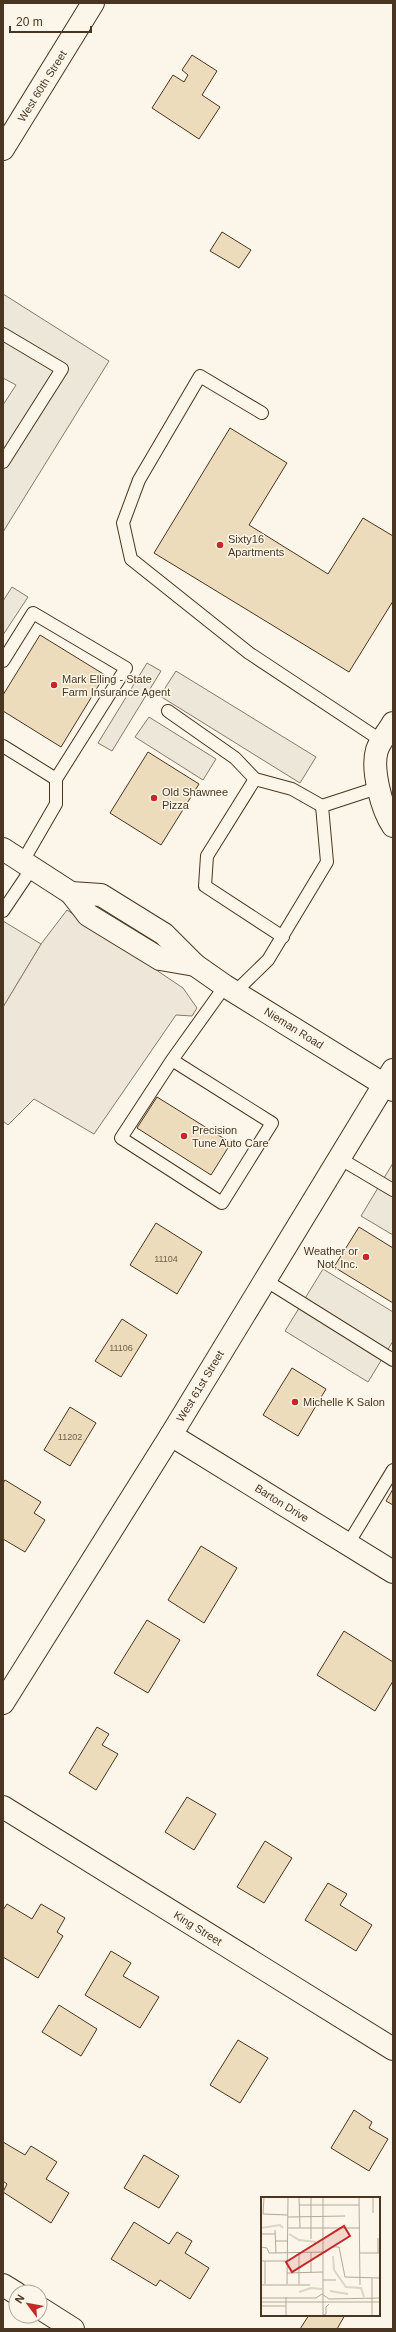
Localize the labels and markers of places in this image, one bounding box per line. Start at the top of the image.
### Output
place label: Sixty16 Apartments [228,533,285,558]
marker: Sixty16 Apartments [215,540,225,550]
place label: Mark Elling - State Farm Insurance Agent [62,673,170,698]
marker: Mark Elling - State Farm Insurance Agent [49,680,59,690]
place label: Old Shawnee Pizza [162,786,228,811]
marker: Old Shawnee Pizza [149,793,159,803]
place label: Precision Tune Auto Care [192,1124,269,1149]
marker: Precision Tune Auto Care [179,1131,189,1141]
place label: Weather or Not, Inc. [304,1245,358,1270]
marker: Weather or Not, Inc. [361,1252,371,1262]
place label: Michelle K Salon [303,1396,385,1408]
marker: Michelle K Salon [290,1397,300,1407]

